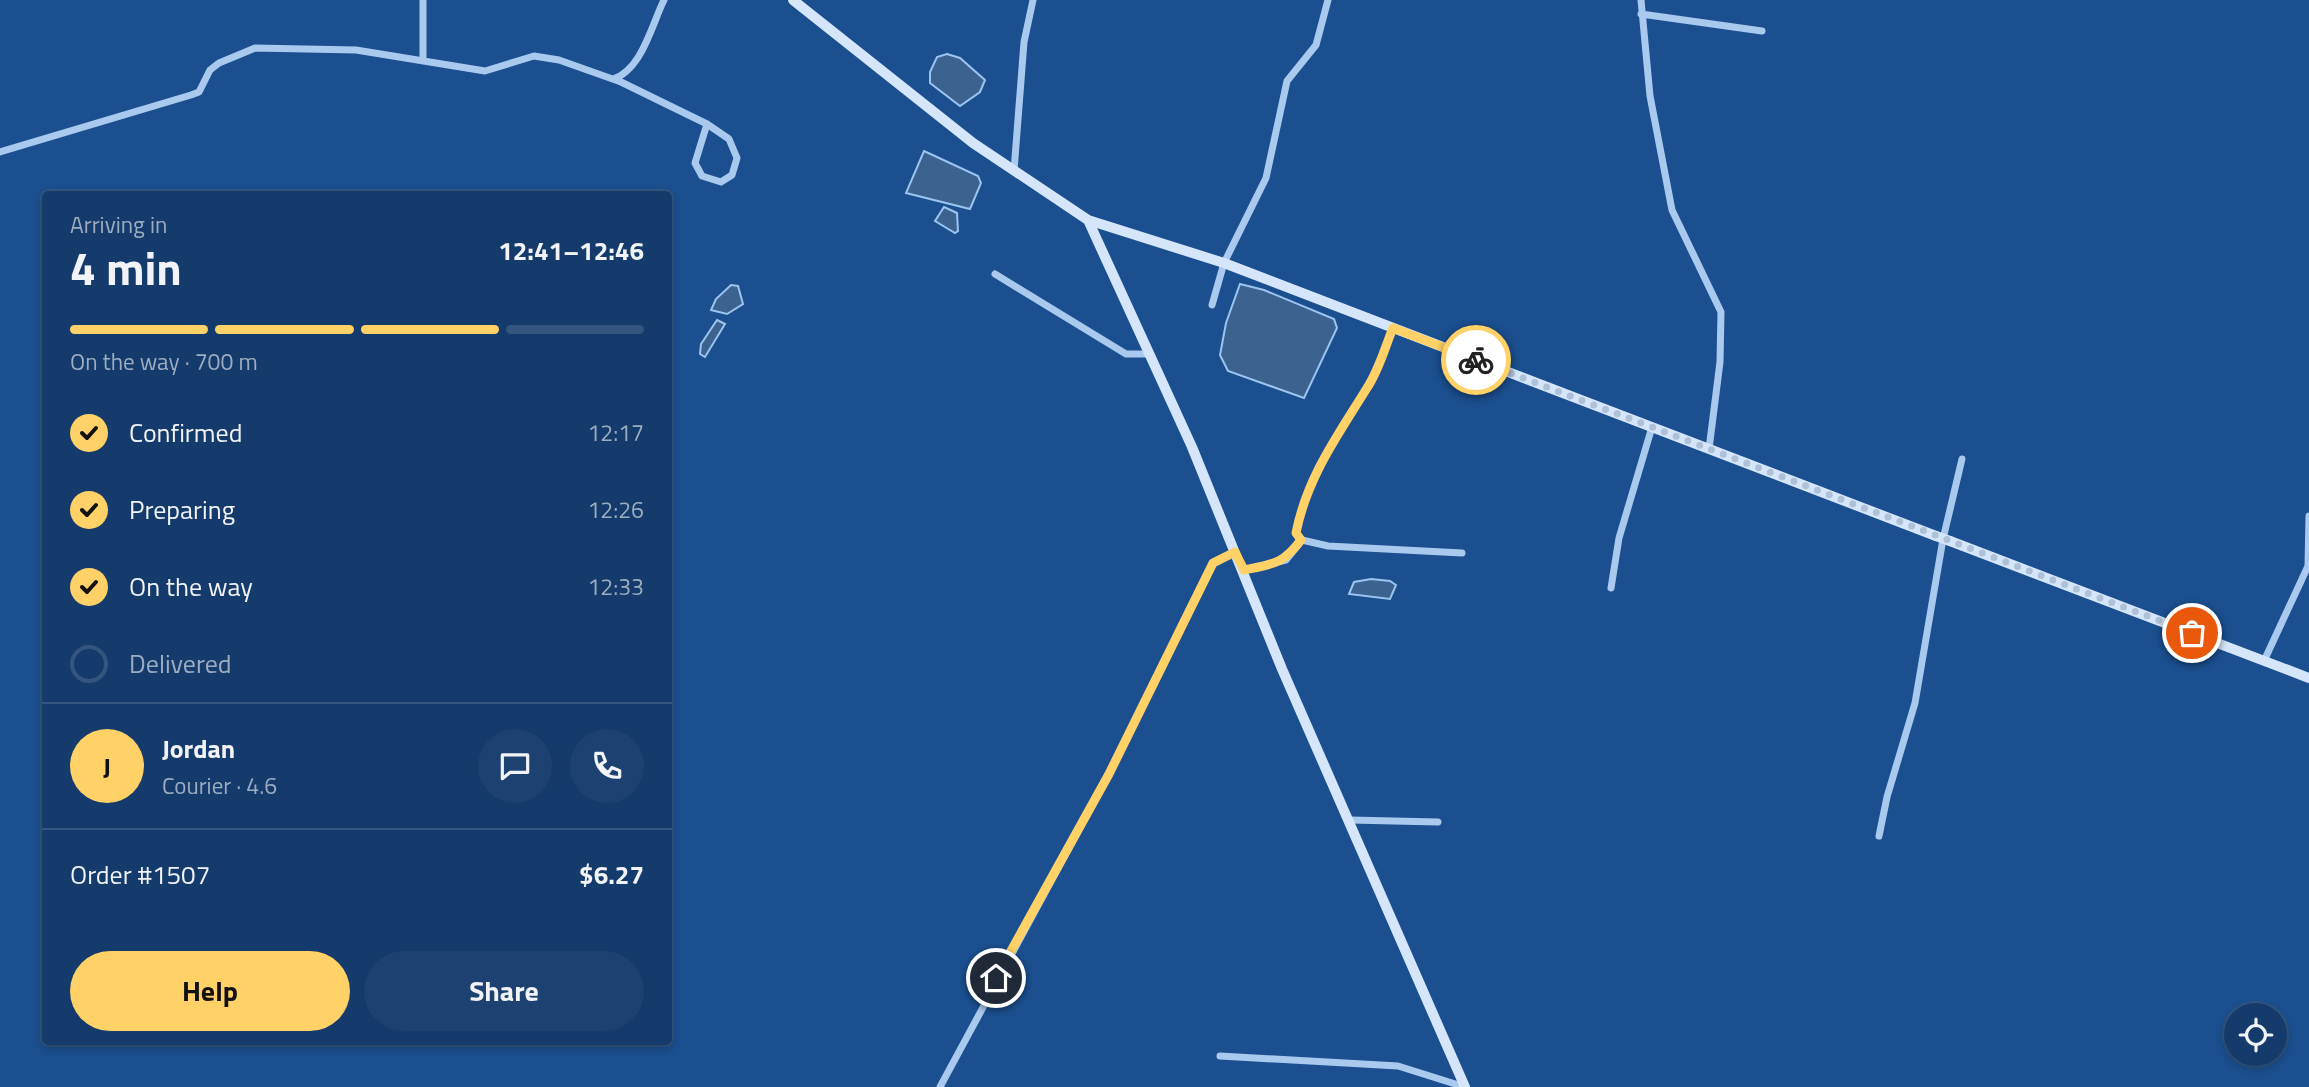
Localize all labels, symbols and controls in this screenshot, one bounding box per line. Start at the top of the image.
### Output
text: Arriving in [70,207,167,242]
text: 12:41–12:46 [498,231,644,270]
text: 4 min [70,233,182,303]
courier [1441,325,1511,395]
icon: bike [1457,341,1495,379]
text: On the way · 700 m [70,344,258,379]
text: Confirmed [129,413,243,452]
icon: check [70,414,108,452]
text: 12:17 [587,415,644,450]
text: Preparing [129,490,235,529]
icon: check [70,491,108,529]
text: 12:26 [587,492,644,527]
text: On the way [129,567,253,606]
icon: check [70,568,108,606]
text: 12:33 [587,569,644,604]
pin [2162,603,2222,663]
icon: bag [2173,614,2211,652]
text: Delivered [129,644,232,683]
text: Jordan [162,729,235,768]
button: chat [478,729,552,803]
button: phone [570,729,644,803]
text: J [103,747,111,786]
text: Courier · 4.6 [162,768,277,803]
text: Order #1507 [70,855,210,894]
text: $6.27 [579,855,644,894]
pin [966,948,1026,1008]
button: Help [70,951,350,1031]
button: Share [364,951,644,1031]
icon: home [977,959,1015,997]
map controls [2224,1003,2287,1066]
button: locate [2224,1003,2287,1066]

